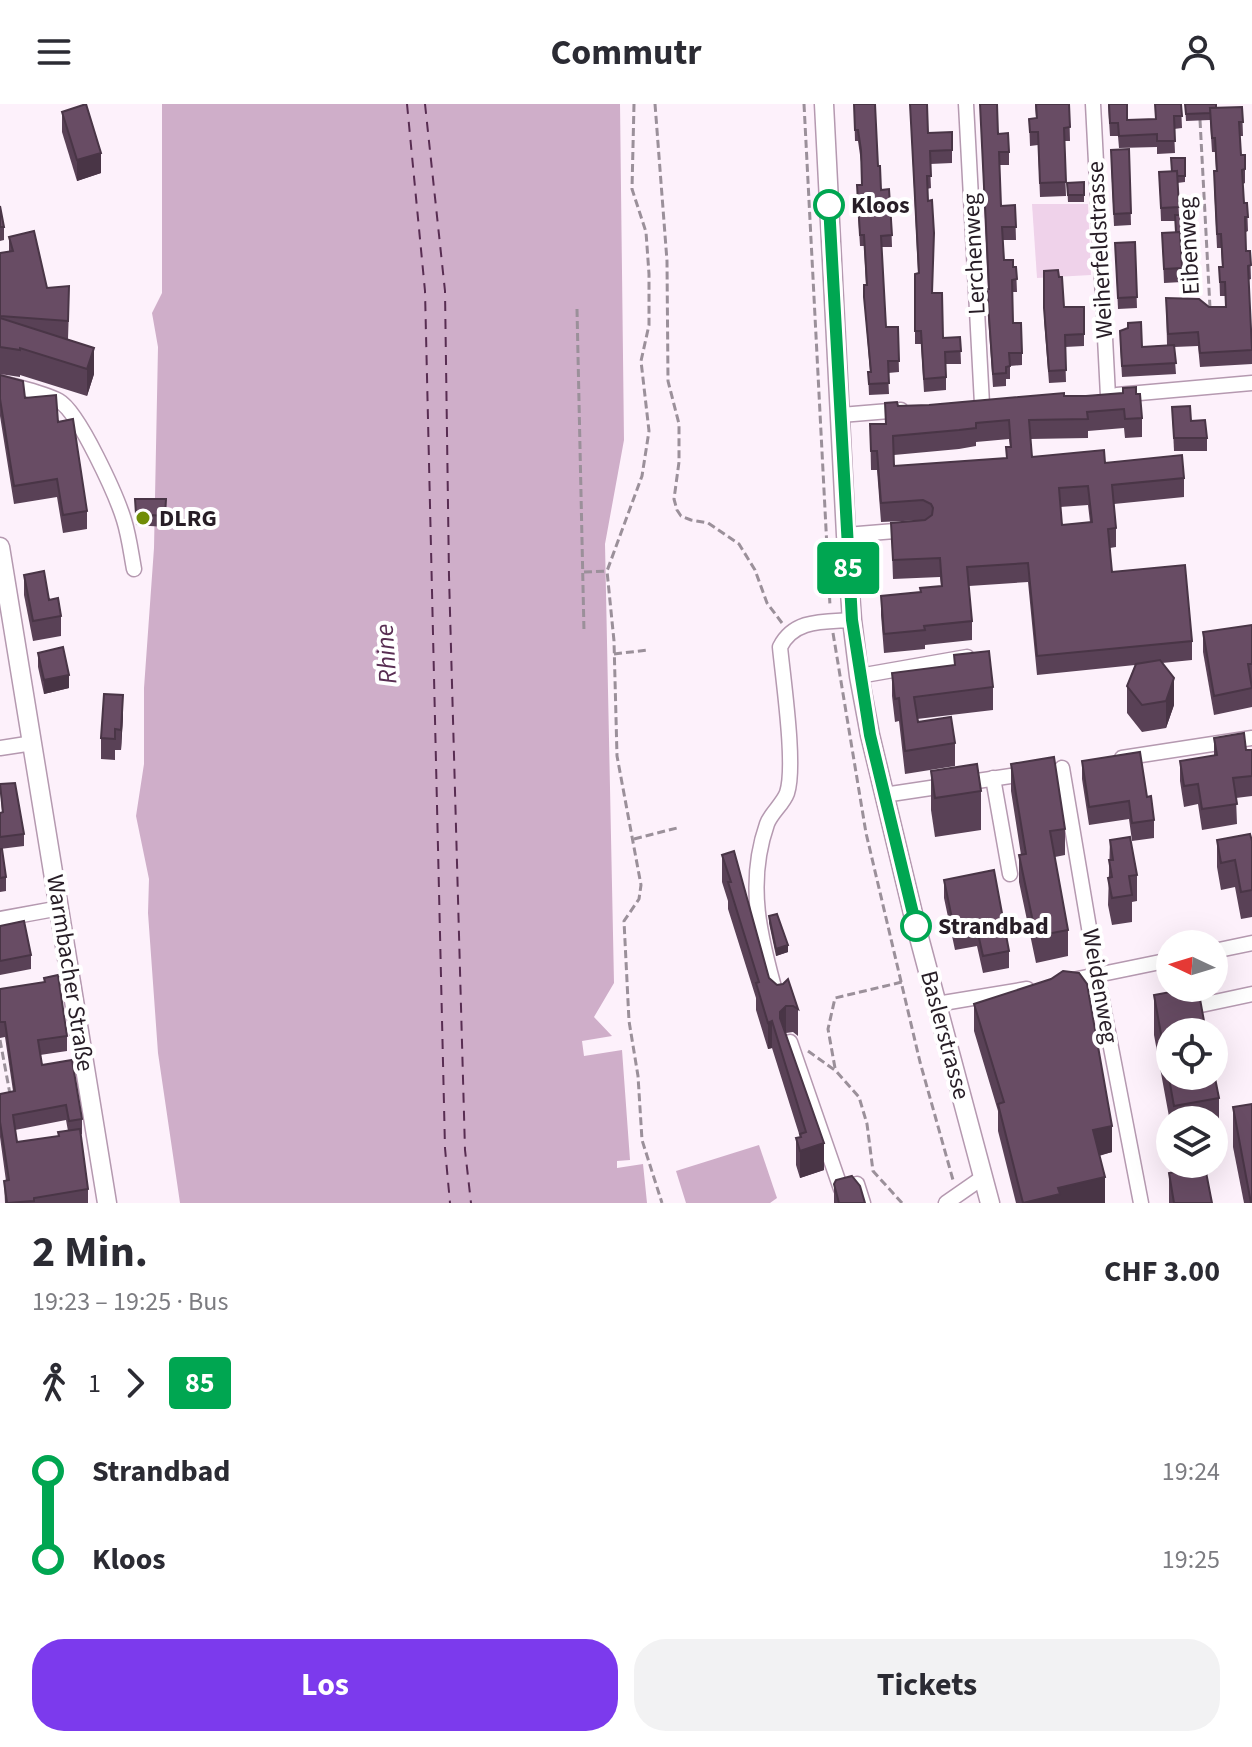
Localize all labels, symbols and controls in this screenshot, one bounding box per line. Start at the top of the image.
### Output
text: Commutr [550,27,702,78]
icon: menu [32,30,76,74]
icon: person [1176,30,1220,74]
street label: Weiherfeldstrasse [1078,160,1122,340]
place label: Kloos [851,188,910,223]
marker: Kloos [814,190,844,220]
street label: Lerchenweg [953,192,995,316]
street label: Eibenweg [1169,196,1209,296]
place label: DLRG [159,501,217,536]
marker: DLRG [134,509,152,527]
line badge: 85 [812,542,884,594]
text: 85 [833,548,863,588]
water label: Rhine [365,623,407,685]
street label: Warmbacher Straße [37,872,103,1074]
place label: Strandbad [938,909,1049,944]
marker: Strandbad [901,911,931,941]
street label: Weidenweg [1073,926,1127,1046]
north arrow [1156,930,1228,1002]
map controls [1156,930,1228,1178]
street label: Baslerstrasse [911,967,979,1103]
button: locate [1156,1018,1228,1090]
button: layers [1156,1106,1228,1178]
text: 2 Min. [32,1221,148,1284]
text: CHF 3.00 [1104,1250,1220,1293]
text: 19:23 – 19:25 · Bus [32,1283,228,1320]
icon: walk [32,1361,76,1405]
icon: forward [113,1361,157,1405]
text: 85 [185,1363,215,1403]
text: 1 [88,1365,101,1402]
text: Strandbad [92,1450,230,1493]
text: 19:24 [1162,1453,1220,1490]
text: Kloos [92,1538,165,1581]
text: 19:25 [1162,1541,1220,1578]
button: Los [32,1639,618,1731]
button: Tickets [634,1639,1220,1731]

